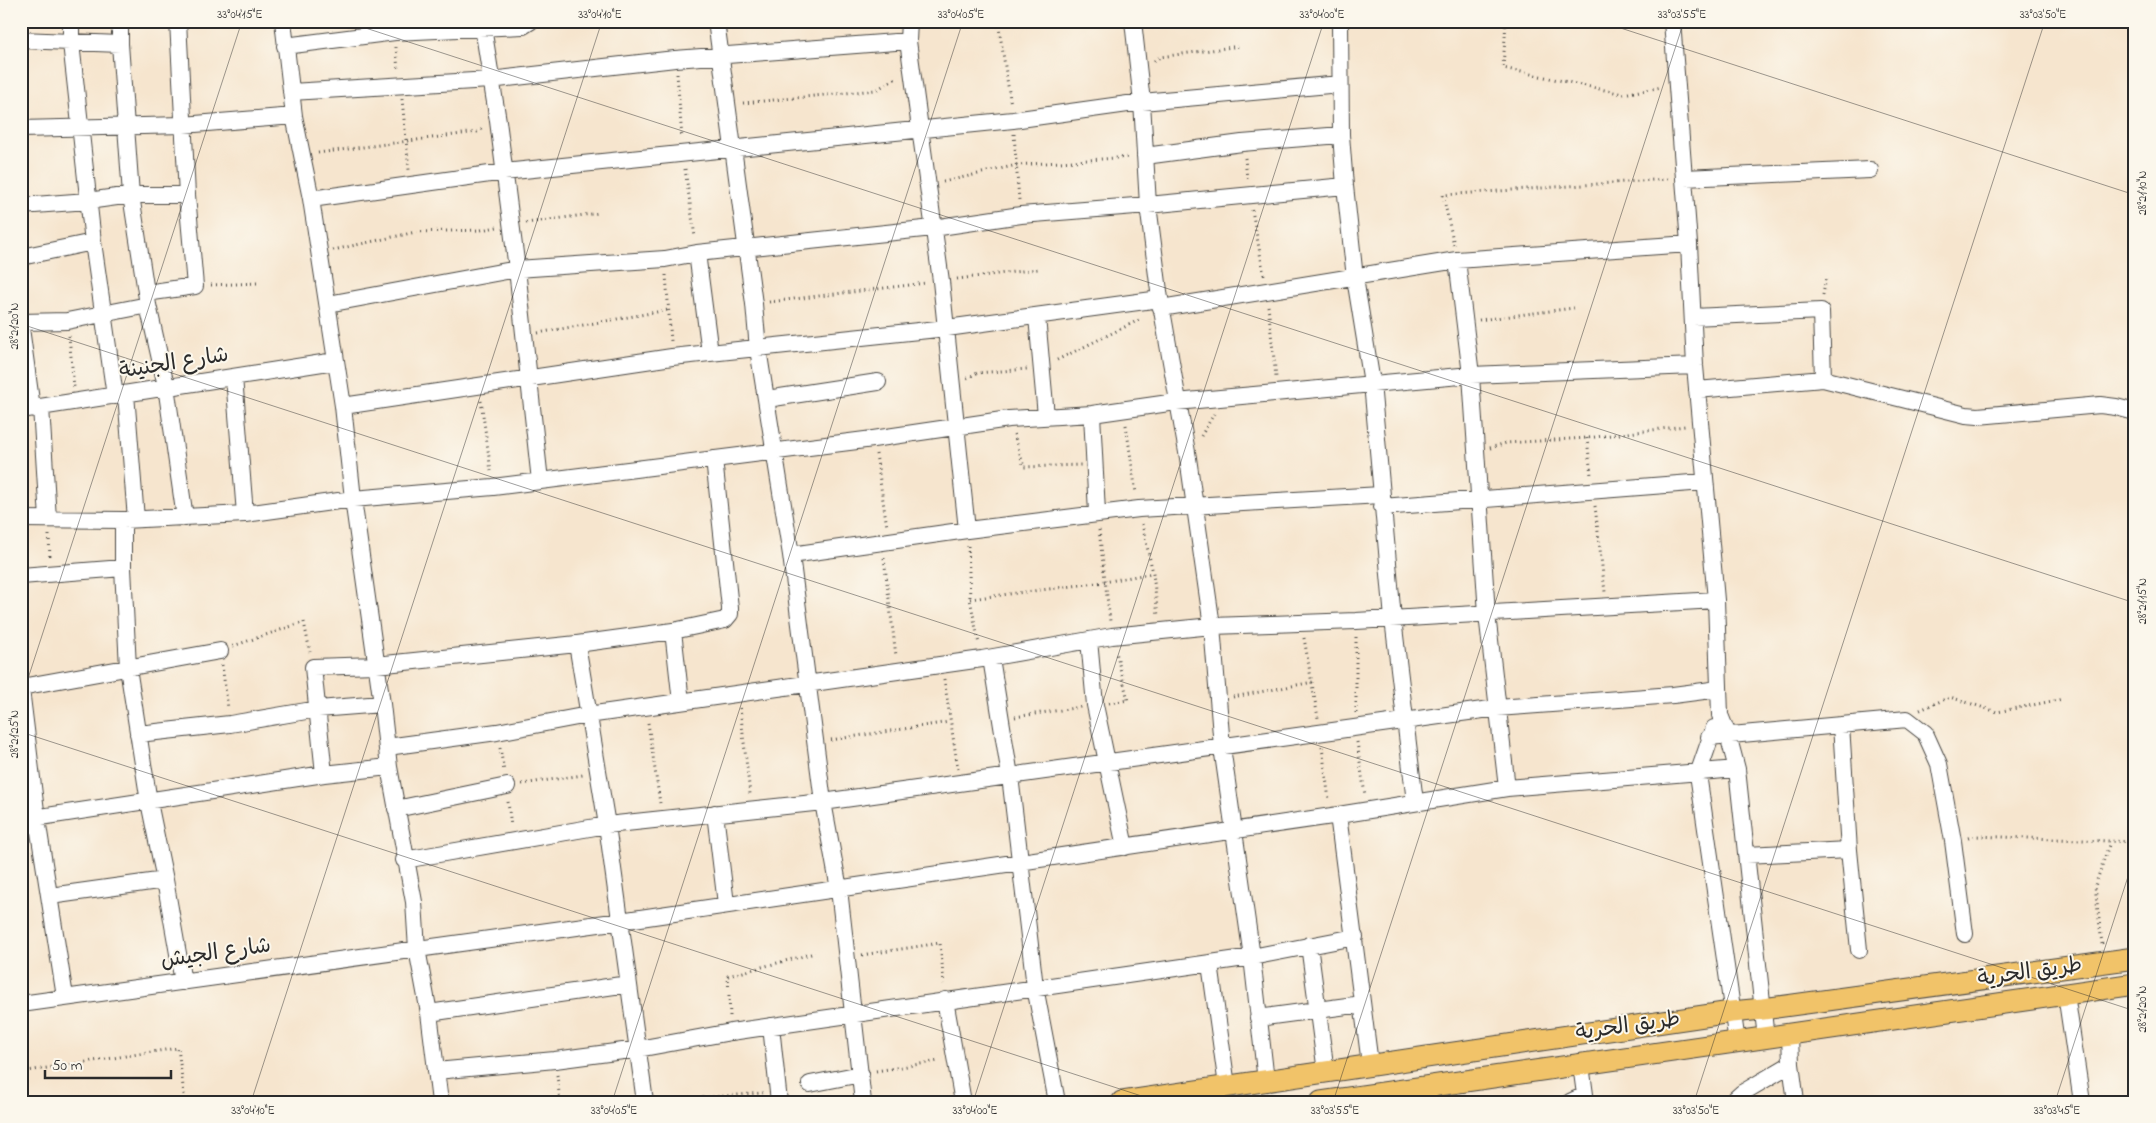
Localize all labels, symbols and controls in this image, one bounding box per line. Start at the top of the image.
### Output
text: 33°04'15"E [217,6,263,24]
text: 33°04'10"E [578,6,622,24]
text: 33°04'05"E [938,6,984,24]
text: 33°04'00"E [1300,6,1344,24]
text: 33°03'55"E [1658,6,1706,24]
text: 33°03'50"E [2020,6,2066,24]
text: 28°21'10"N [2134,171,2152,215]
text: 28°21'20"N [6,303,24,349]
street label: شارع الجنينة [117,340,231,388]
text: 28°21'15"N [2134,578,2152,624]
text: 28°21'25"N [6,710,24,758]
street label: شارع الجيش [159,930,273,978]
street label: طريق الحرية [1976,950,2084,996]
text: 28°21'20"N [2134,986,2152,1032]
street label: طريق الحرية [1574,1004,1682,1050]
scale bar [45,1048,171,1080]
text: 50 m [52,1055,83,1077]
text: 33°04'10"E [231,1102,275,1120]
text: 33°04'05"E [591,1102,637,1120]
text: 33°04'00"E [953,1102,997,1120]
text: 33°03'55"E [1311,1102,1359,1120]
text: 33°03'50"E [1673,1102,1719,1120]
text: 33°03'45"E [2034,1102,2080,1120]

